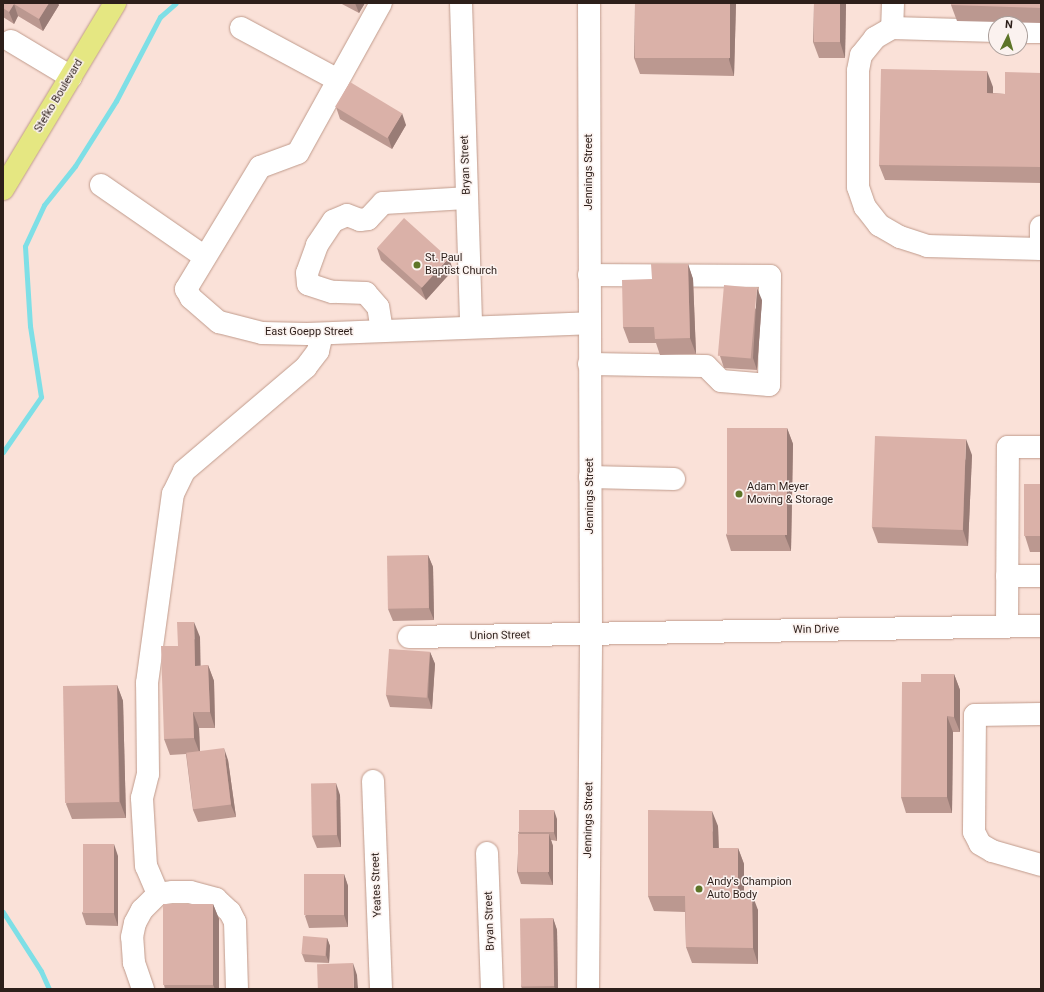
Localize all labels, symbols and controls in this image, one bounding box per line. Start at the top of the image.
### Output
north arrow [988,16,1028,56]
text: N [1005,18,1013,31]
street label: Stefko Boulevard [32,57,86,135]
street label: Jennings Street [582,134,596,210]
street label: Bryan Street [458,135,474,195]
place label: St. Paul Baptist Church [425,252,497,278]
marker: St. Paul Baptist Church [412,260,422,270]
street label: East Goepp Street [265,325,353,339]
street label: Jennings Street [583,458,597,534]
place label: Adam Meyer Moving & Storage [747,481,833,507]
marker: Adam Meyer Moving & Storage [734,489,744,499]
street label: Win Drive [793,623,839,637]
street label: Union Street [470,629,530,643]
street label: Jennings Street [582,782,596,858]
street label: Yeates Street [369,852,385,918]
place label: Andy's Champion Auto Body [707,876,792,902]
marker: Andy's Champion Auto Body [694,884,704,894]
street label: Bryan Street [482,891,498,951]

